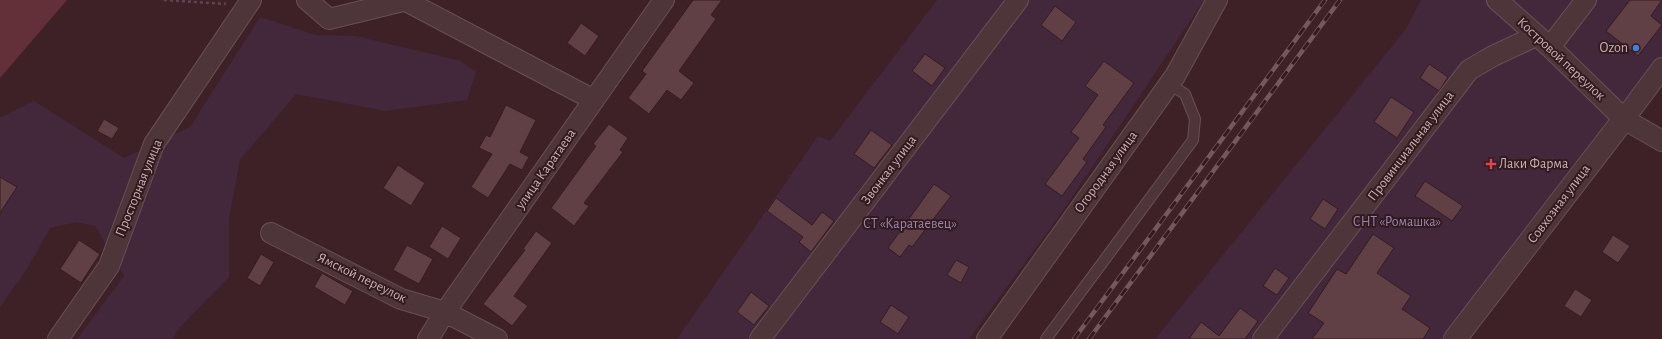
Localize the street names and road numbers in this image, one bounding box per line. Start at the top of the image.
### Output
street label: Костровой переулок [1514,15,1608,104]
street label: Провинциальная улица [1365,88,1457,203]
street label: улица Каратаева [513,126,579,212]
street label: Огородная улица [1072,128,1141,215]
street label: Звонкая улица [859,132,920,207]
street label: Просторная улица [113,137,165,239]
street label: Совхозная улица [1525,161,1593,246]
street label: Ямской переулок [315,250,409,306]

